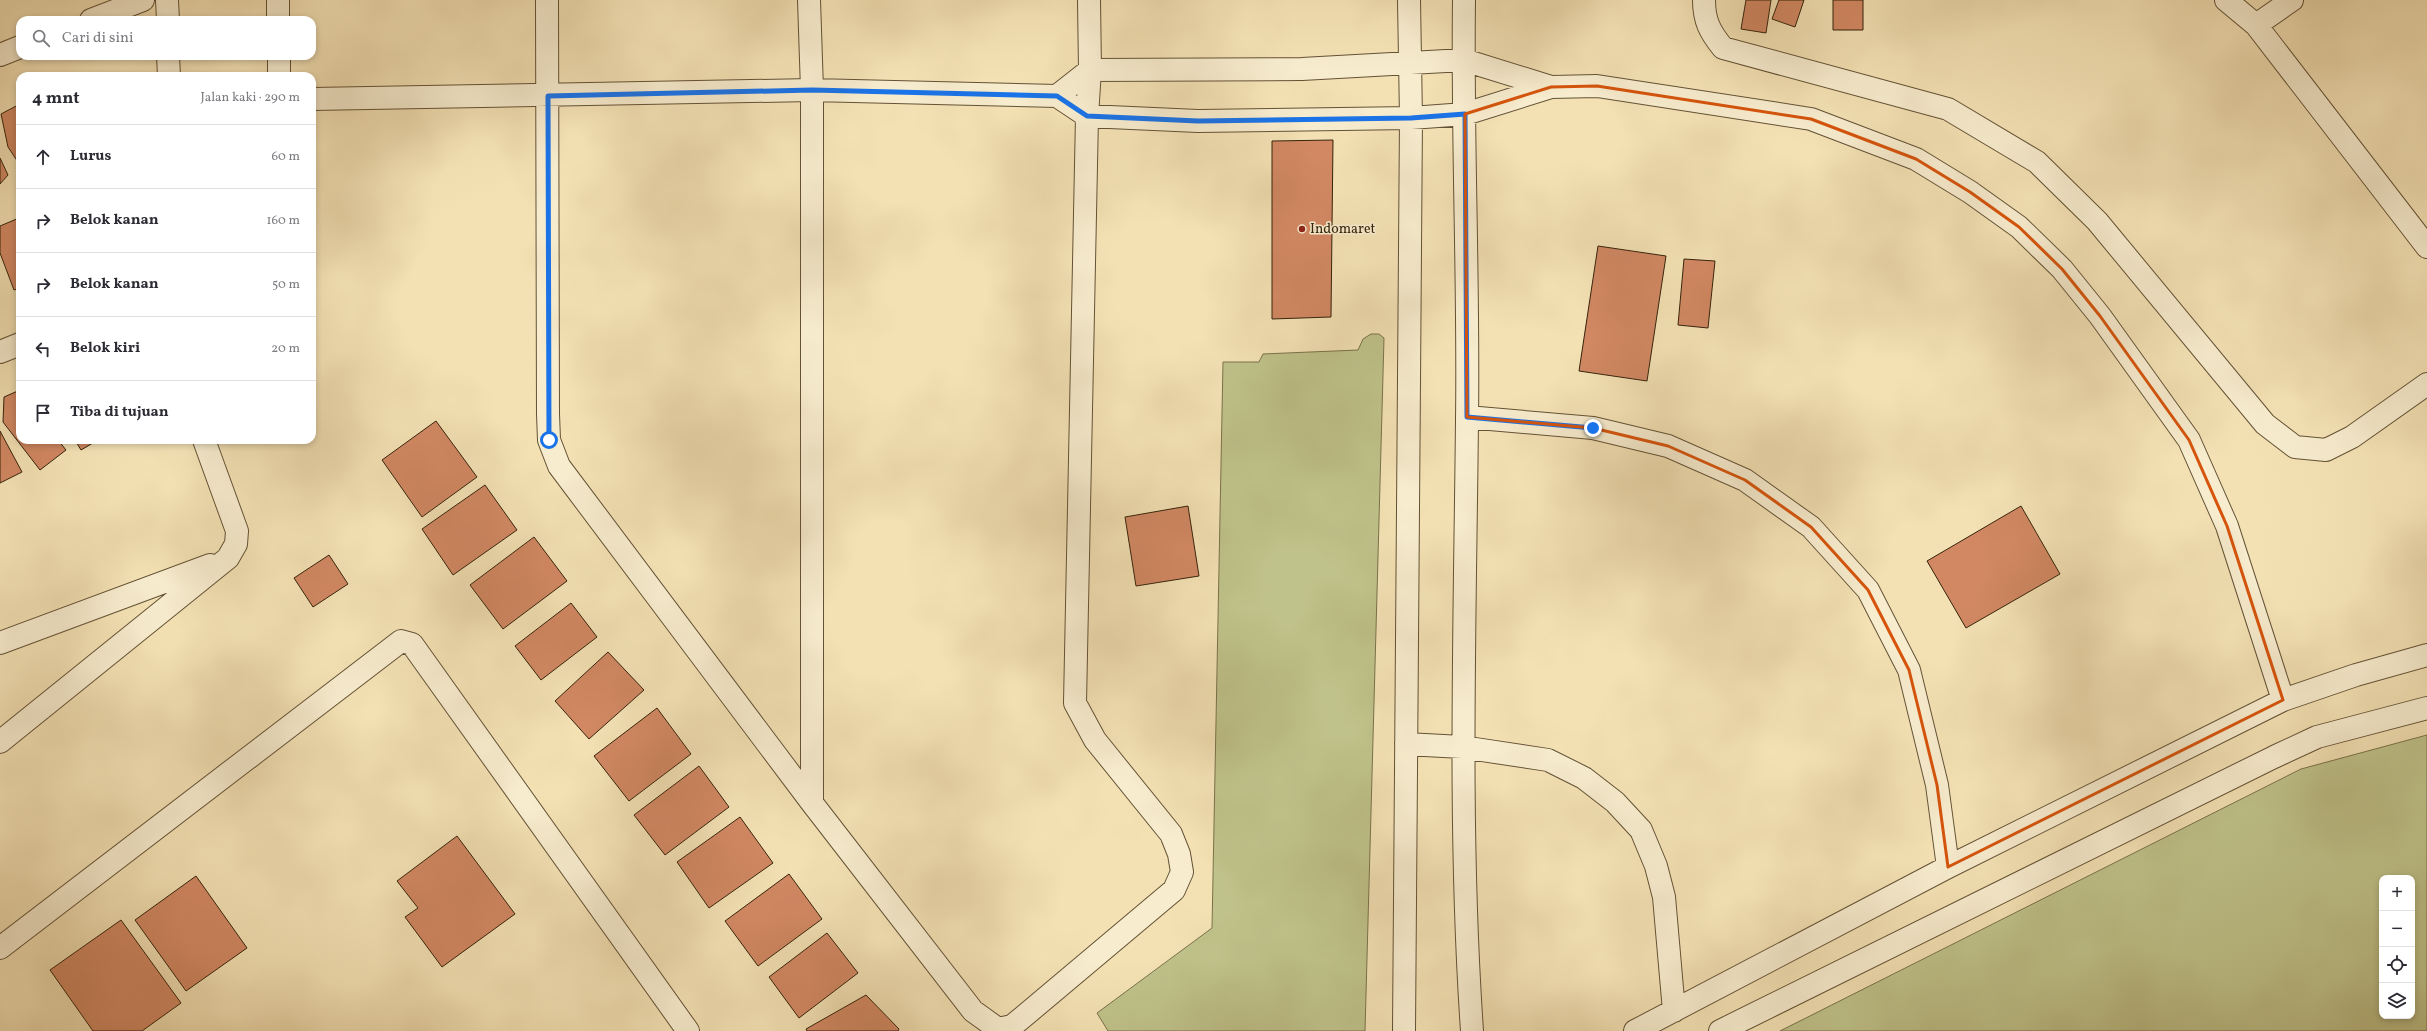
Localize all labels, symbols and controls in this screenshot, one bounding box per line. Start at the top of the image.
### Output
search box [16,16,316,60]
icon: search [30,27,52,49]
text: Cari di sini [62,28,133,49]
text: 4 mnt [32,87,80,110]
text: Jalan kaki · 290 m [200,89,300,107]
icon: ahead [32,146,54,168]
text: Lurus [70,146,111,167]
text: 60 m [272,148,300,166]
icon: right [32,210,54,232]
text: Belok kanan [70,210,159,231]
text: 160 m [266,212,300,230]
place label: Indomaret [1310,220,1376,239]
marker: Indomaret [1297,224,1307,234]
icon: right [32,274,54,296]
text: Belok kanan [70,274,159,295]
text: 50 m [272,276,300,294]
icon: left [32,338,54,360]
text: Belok kiri [70,338,140,359]
text: 20 m [271,340,300,358]
icon: arrive [32,402,54,424]
text: Tiba di tujuan [70,402,169,423]
route end [1584,419,1602,437]
route start [540,431,558,449]
map controls [2379,875,2415,1019]
button: + [2379,875,2415,911]
button: − [2379,911,2415,947]
button: locate [2379,947,2415,983]
button: layers [2379,983,2415,1019]

